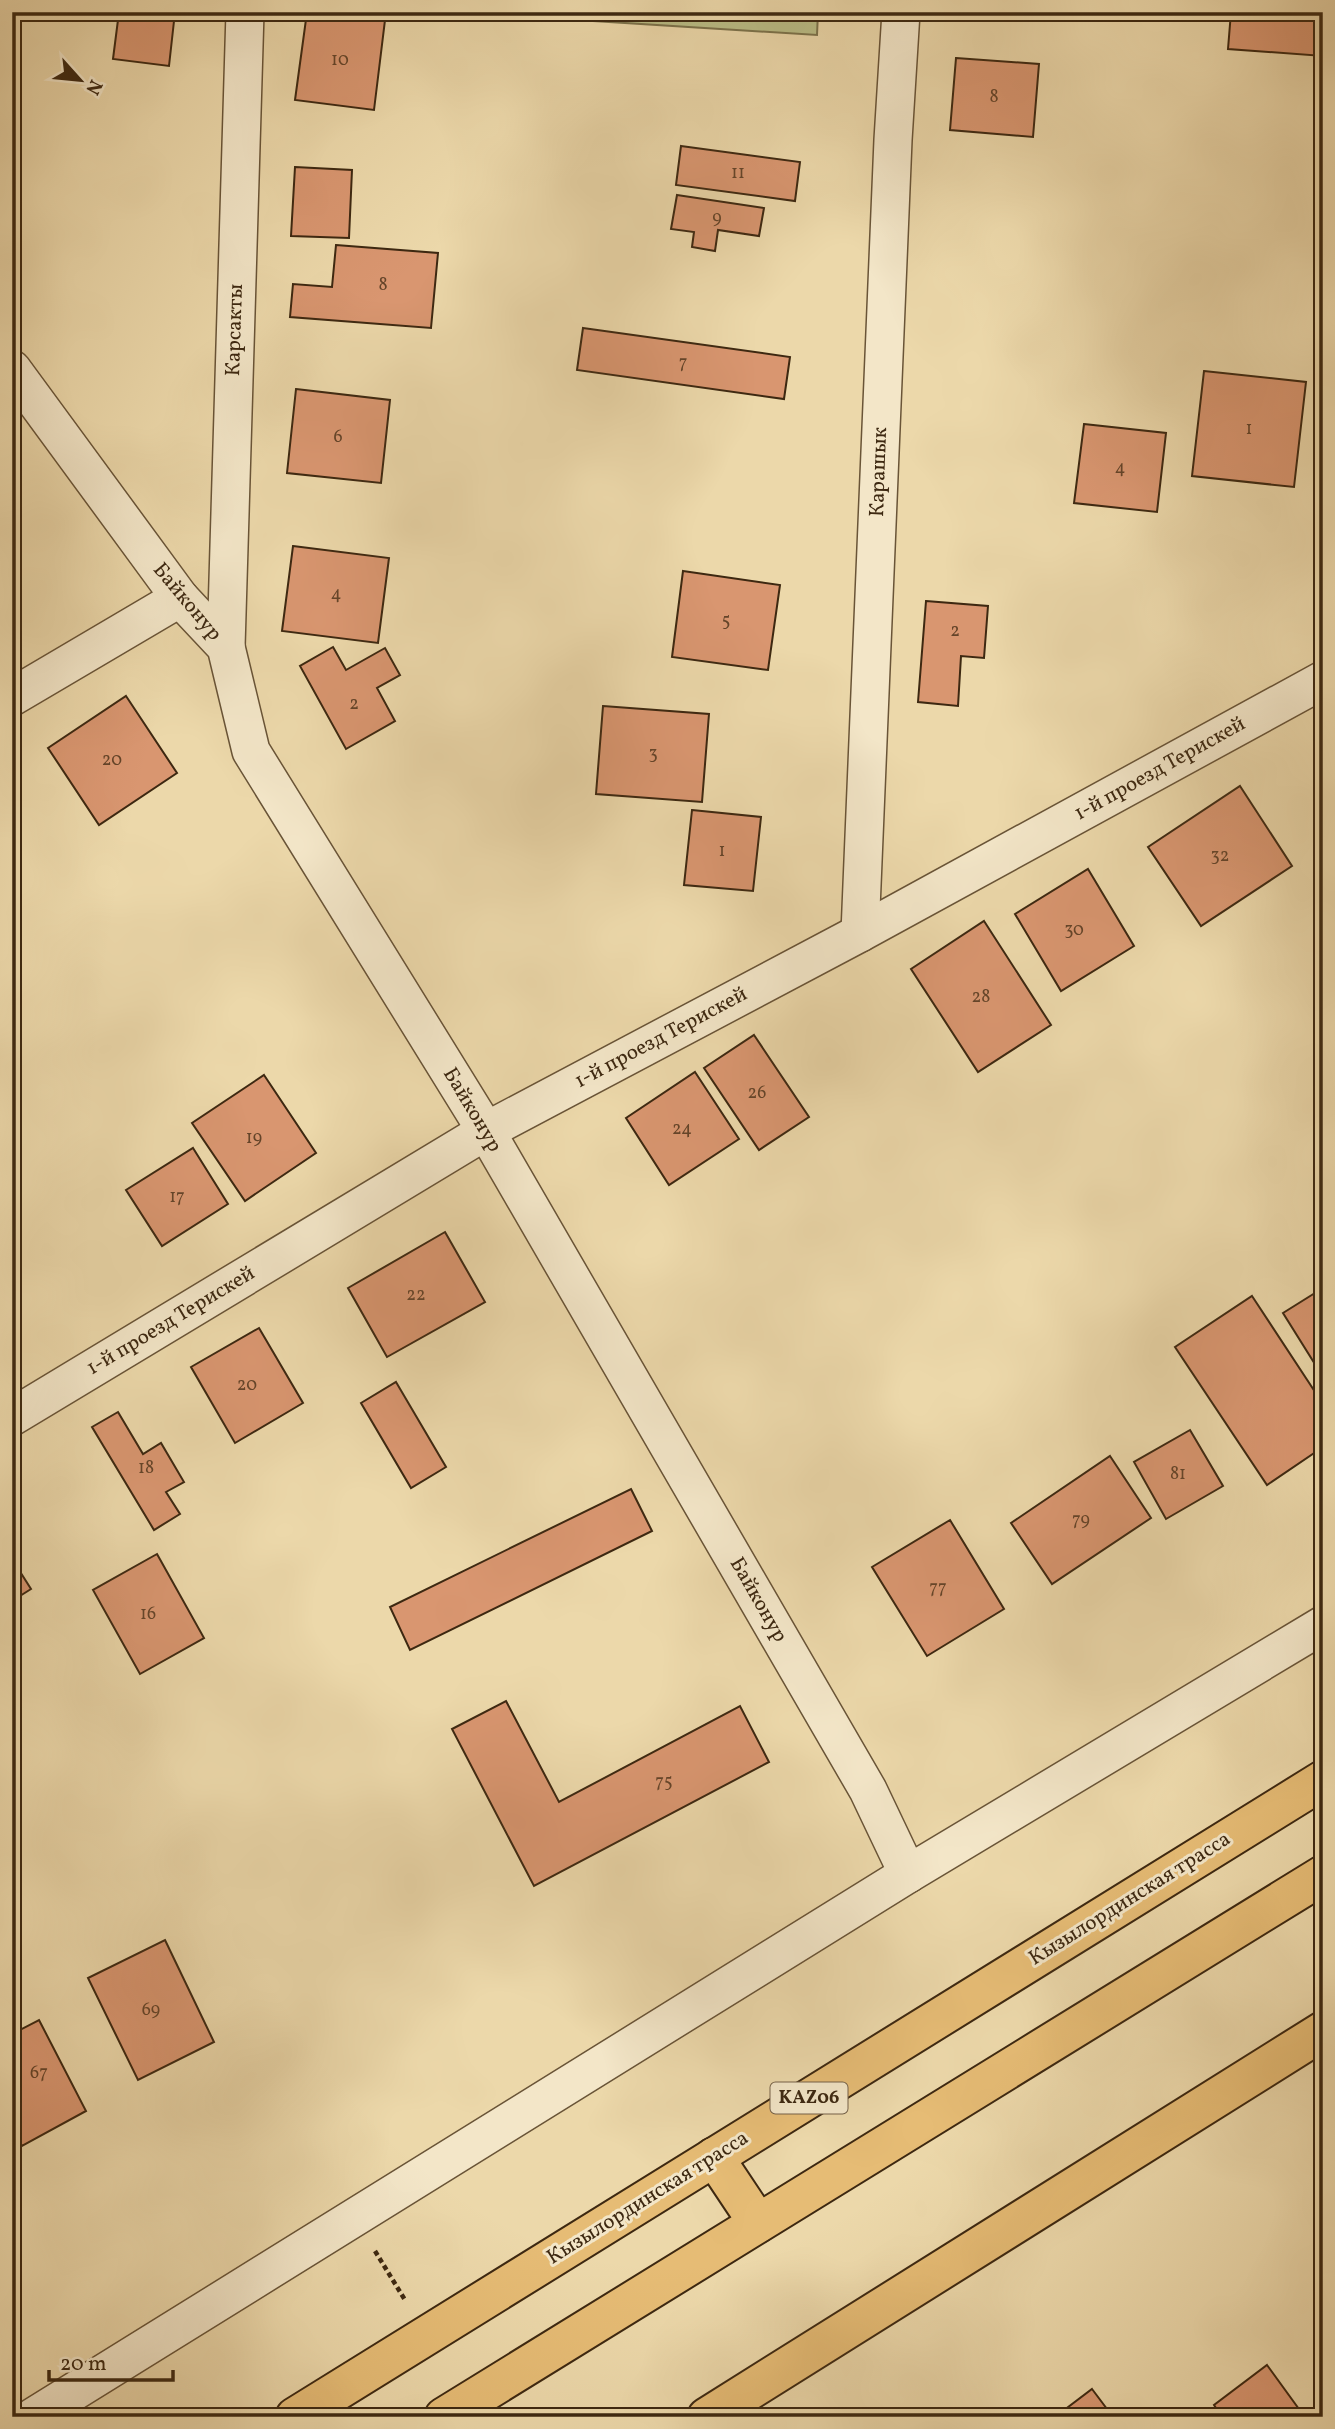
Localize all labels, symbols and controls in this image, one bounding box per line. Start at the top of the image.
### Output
north arrow [46,46,116,116]
house number: 10 [331,48,349,73]
text: N [79,75,108,99]
house number: 8 [989,85,999,110]
house number: 11 [731,161,745,186]
house number: 9 [712,206,722,231]
house number: 8 [378,273,388,298]
street label: Карсакты [219,283,251,377]
house number: 7 [679,351,687,376]
house number: 1 [1246,417,1252,442]
house number: 6 [333,425,343,450]
street label: Карашык [863,427,895,517]
house number: 4 [1115,456,1125,481]
street label: Байконур [146,557,228,647]
house number: 4 [331,582,341,607]
house number: 5 [722,609,730,634]
house number: 2 [950,619,960,644]
house number: 2 [349,692,359,717]
street label: 1-й проезд Терискей [1069,710,1251,828]
house number: 3 [648,742,658,767]
house number: 20 [102,748,122,773]
house number: 1 [719,839,725,864]
house number: 32 [1211,844,1229,869]
house number: 30 [1064,918,1084,943]
street label: 1-й проезд Терискей [569,980,753,1096]
house number: 28 [972,985,990,1010]
street label: Байконур [435,1062,509,1158]
house number: 26 [748,1081,766,1106]
house number: 24 [672,1117,692,1142]
house number: 19 [246,1126,262,1151]
house number: 17 [169,1185,185,1210]
street label: 1-й проезд Терискей [81,1259,261,1383]
house number: 22 [406,1283,426,1308]
house number: 20 [237,1373,257,1398]
house number: 18 [138,1456,154,1481]
house number: 81 [1170,1462,1186,1487]
house number: 79 [1072,1508,1090,1533]
street label: Байконур [722,1552,794,1648]
house number: 77 [929,1576,947,1601]
house number: 16 [140,1602,156,1627]
house number: 75 [655,1770,673,1795]
street label: Кызылординская трасса [1024,1825,1236,1973]
house number: 69 [142,1998,160,2023]
house number: 67 [30,2061,48,2086]
road number: KАZ06 [770,2082,848,2114]
street label: Кызылординская трасса [542,2124,754,2272]
scale bar [49,2338,173,2382]
text: 20 m [60,2350,106,2379]

